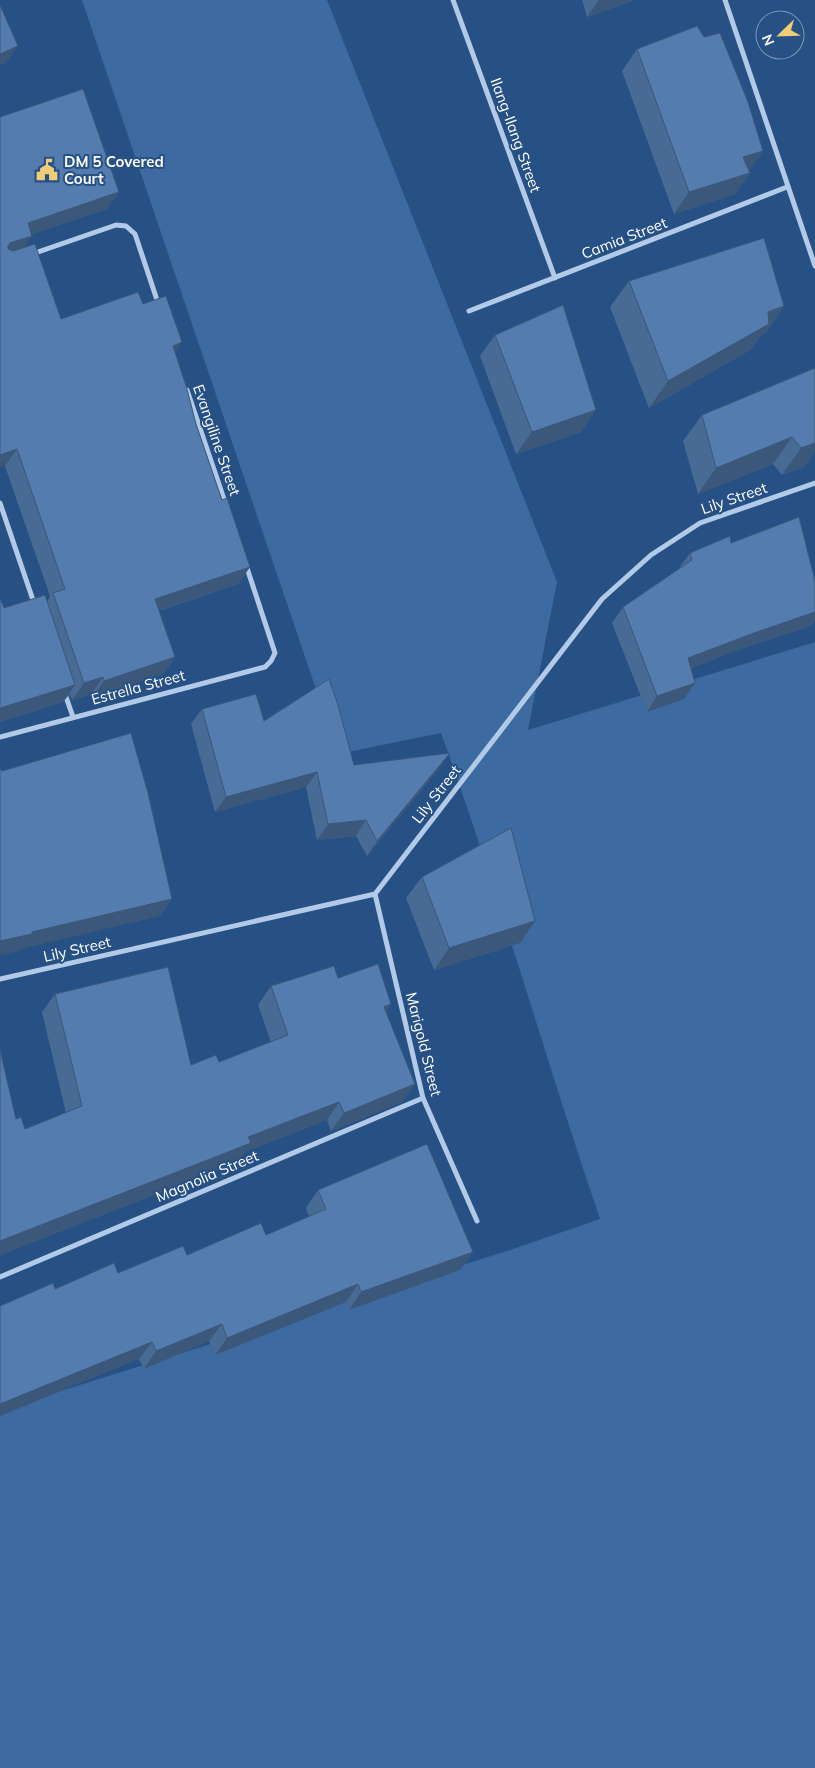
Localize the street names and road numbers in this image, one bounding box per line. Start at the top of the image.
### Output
street label: Ilang-Ilang Street [486,75,546,195]
street label: Camia Street [579,213,669,263]
street label: Evangiline Street [189,382,245,498]
street label: Lily Street [698,478,770,518]
street label: Estrella Street [89,665,187,709]
street label: Lily Street [407,761,465,827]
street label: Lily Street [41,932,113,966]
street label: Marigold Street [402,990,446,1098]
street label: Magnolia Street [153,1146,261,1206]

